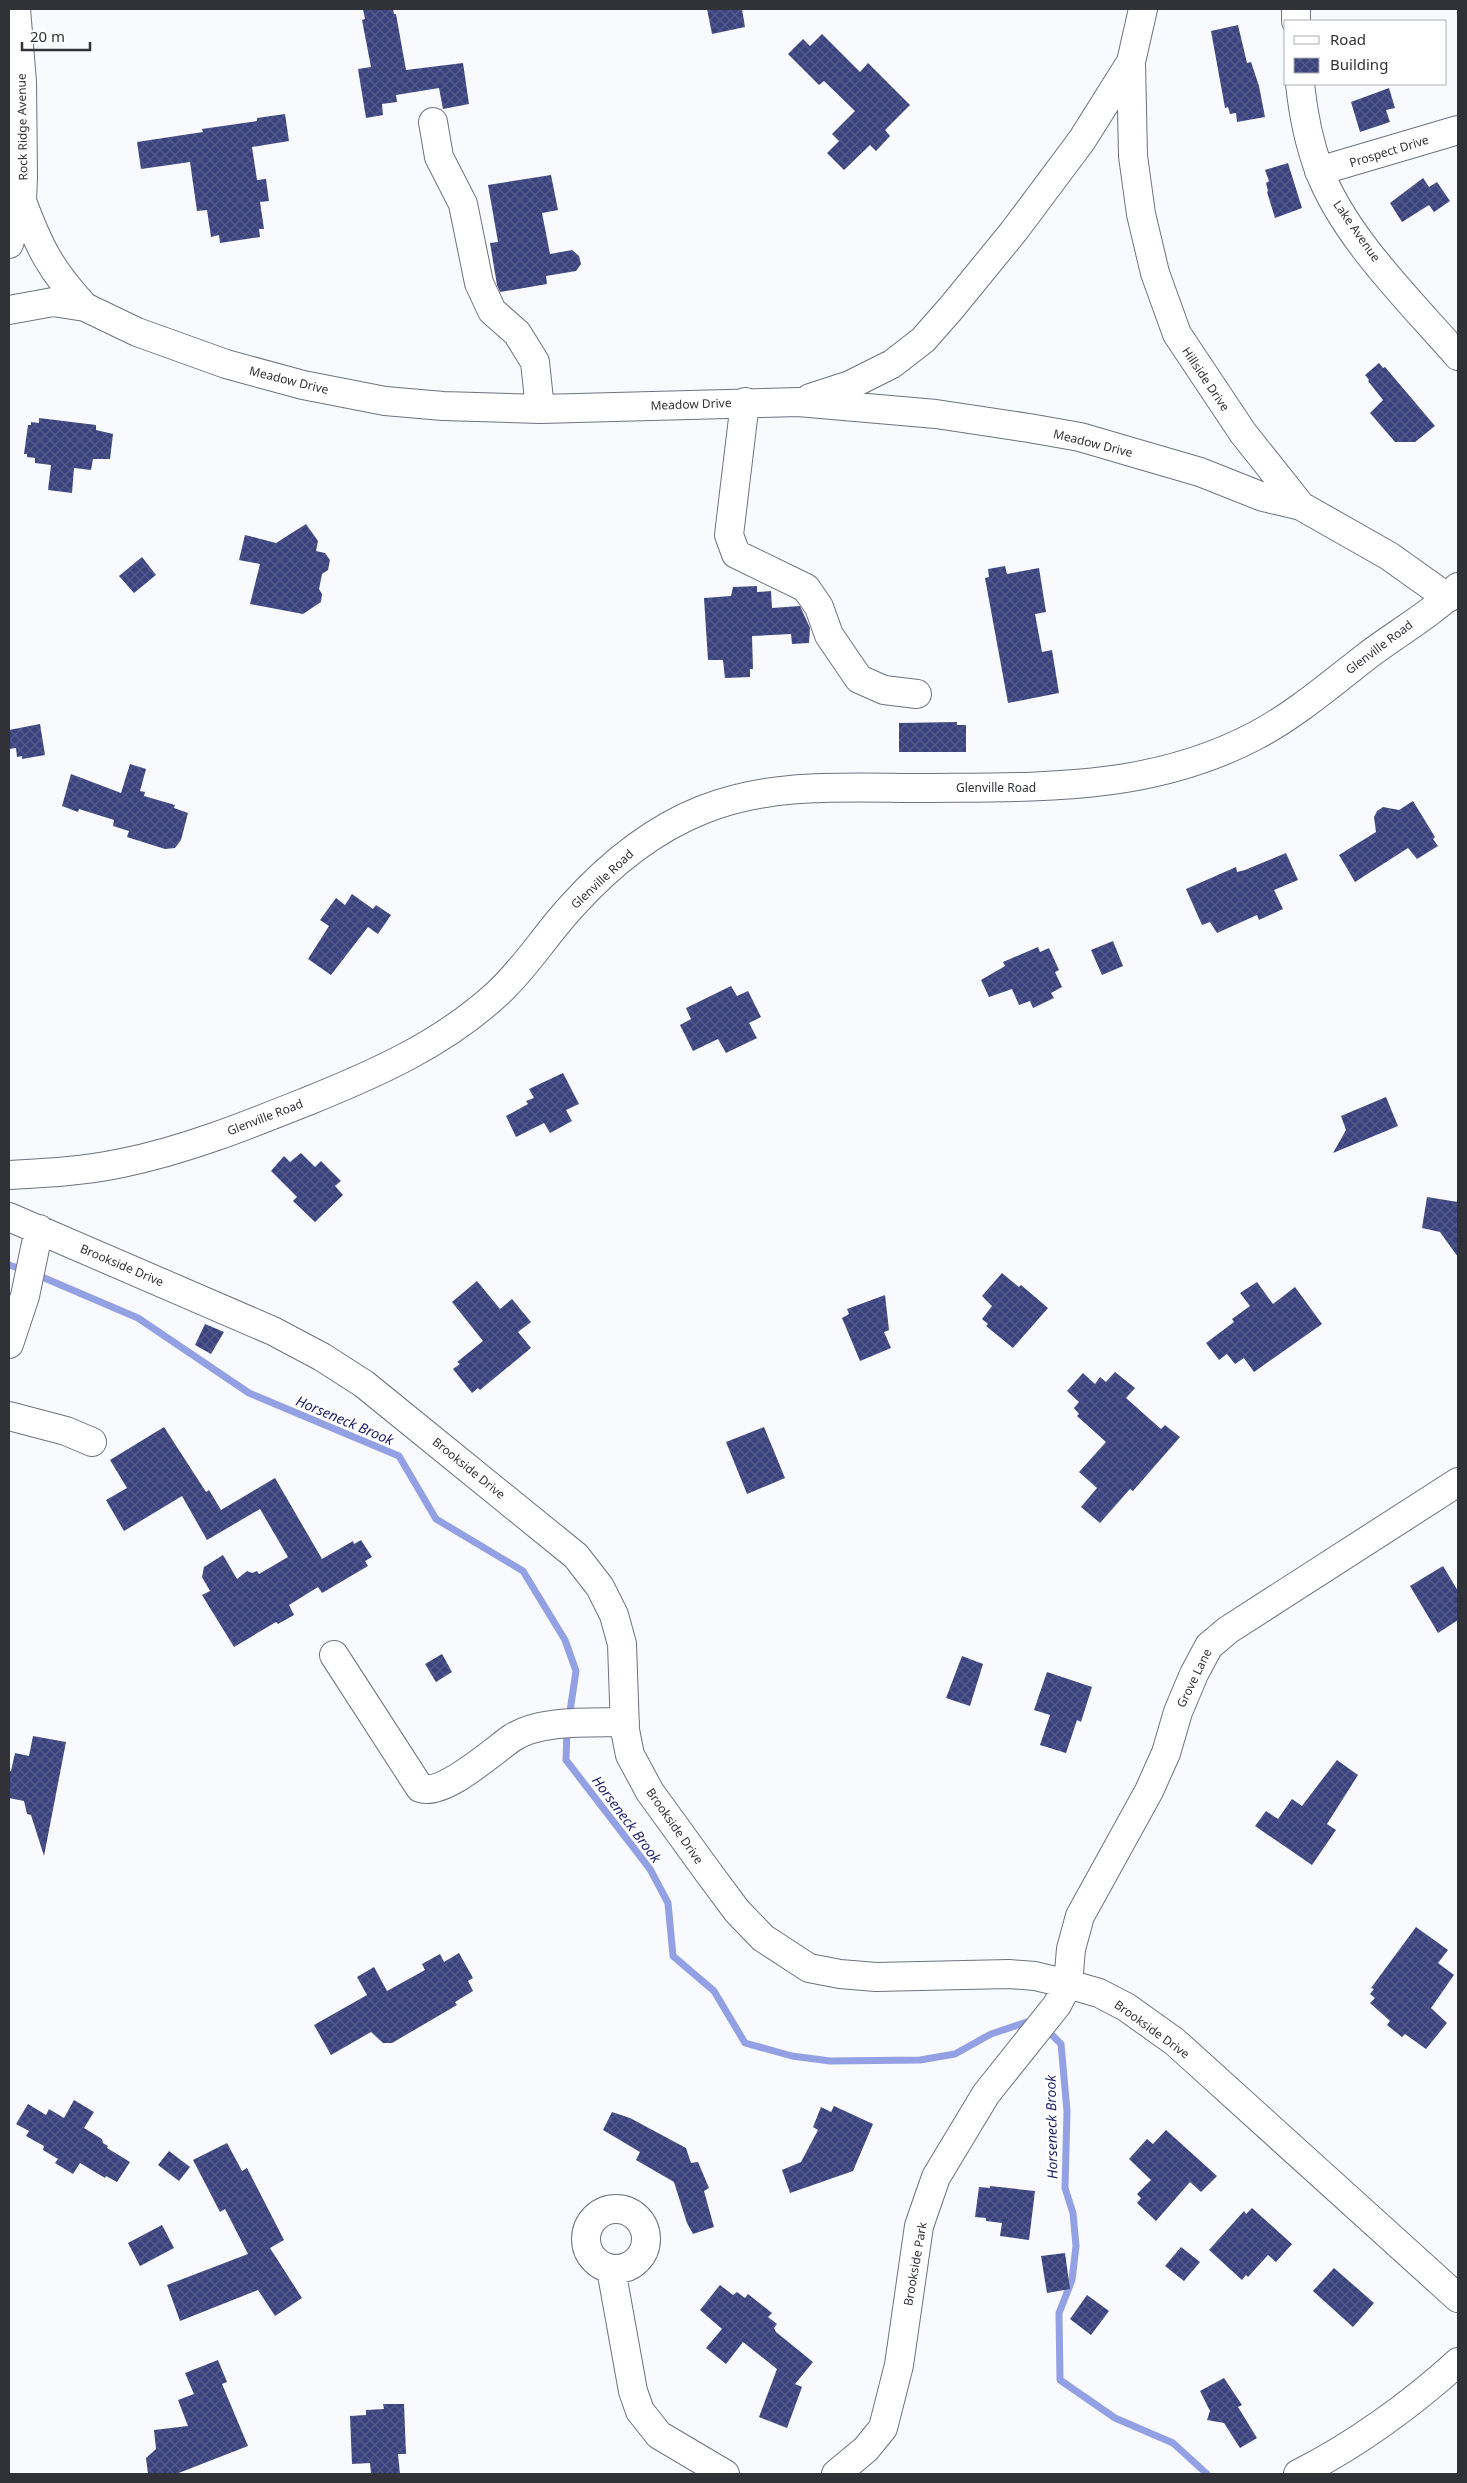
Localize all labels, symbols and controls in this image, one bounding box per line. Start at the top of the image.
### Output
scale bar [22,20,90,52]
legend [1284,20,1447,85]
text: 20 m [30,26,65,46]
text: Road [1330,29,1366,49]
text: Building [1330,54,1388,74]
street label: Rock Ridge Avenue [13,73,31,181]
street label: Prospect Drive [1347,131,1431,171]
street label: Lake Avenue [1330,197,1385,265]
street label: Hillside Drive [1178,344,1234,415]
street label: Meadow Drive [248,362,331,398]
street label: Meadow Drive [650,394,732,414]
street label: Meadow Drive [1052,425,1135,461]
street label: Glenville Road [1342,616,1416,678]
street label: Glenville Road [956,779,1036,796]
street label: Glenville Road [567,845,637,913]
street label: Glenville Road [225,1095,305,1139]
street label: Brookside Drive [78,1240,167,1290]
water label: Horseneck Brook [293,1391,398,1450]
street label: Brookside Drive [429,1433,509,1503]
street label: Grove Lane [1172,1645,1216,1710]
water label: Horseneck Brook [588,1772,667,1867]
street label: Brookside Drive [642,1785,708,1868]
street label: Brookside Drive [1111,1996,1193,2062]
water label: Horseneck Brook [1041,2074,1061,2179]
street label: Brookside Park [899,2220,931,2307]

